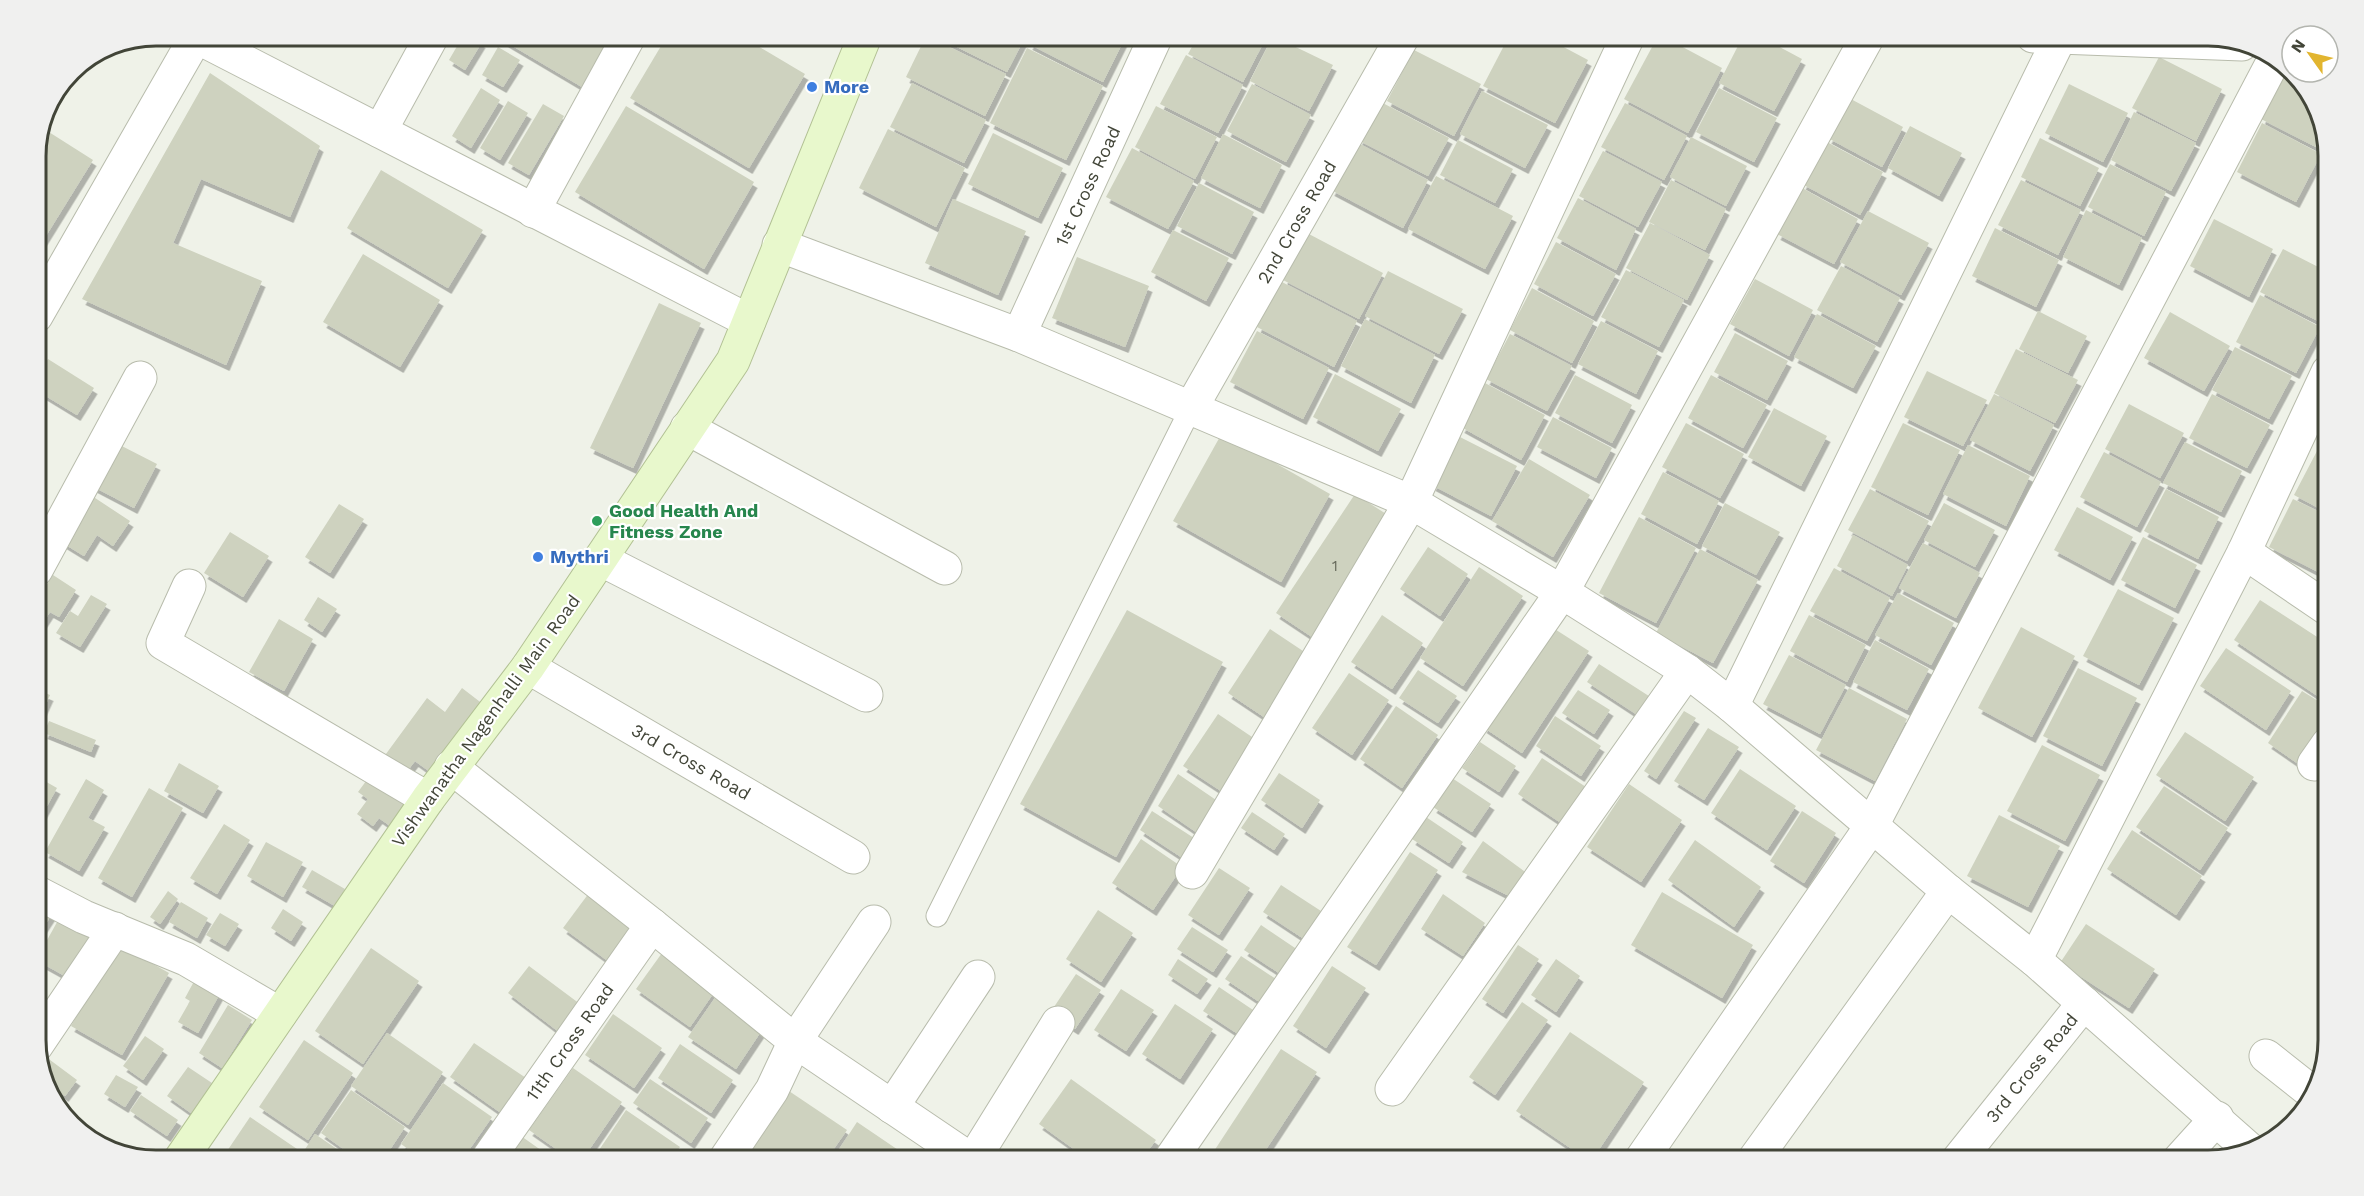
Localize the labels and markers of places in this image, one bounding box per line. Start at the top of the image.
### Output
place label: More [824,76,869,97]
marker: More [805,80,819,94]
place label: Good Health And Fitness Zone [609,500,758,542]
marker: Good Health And Fitness Zone [590,514,604,528]
place label: Mythri [550,546,609,567]
marker: Mythri [531,550,545,564]

